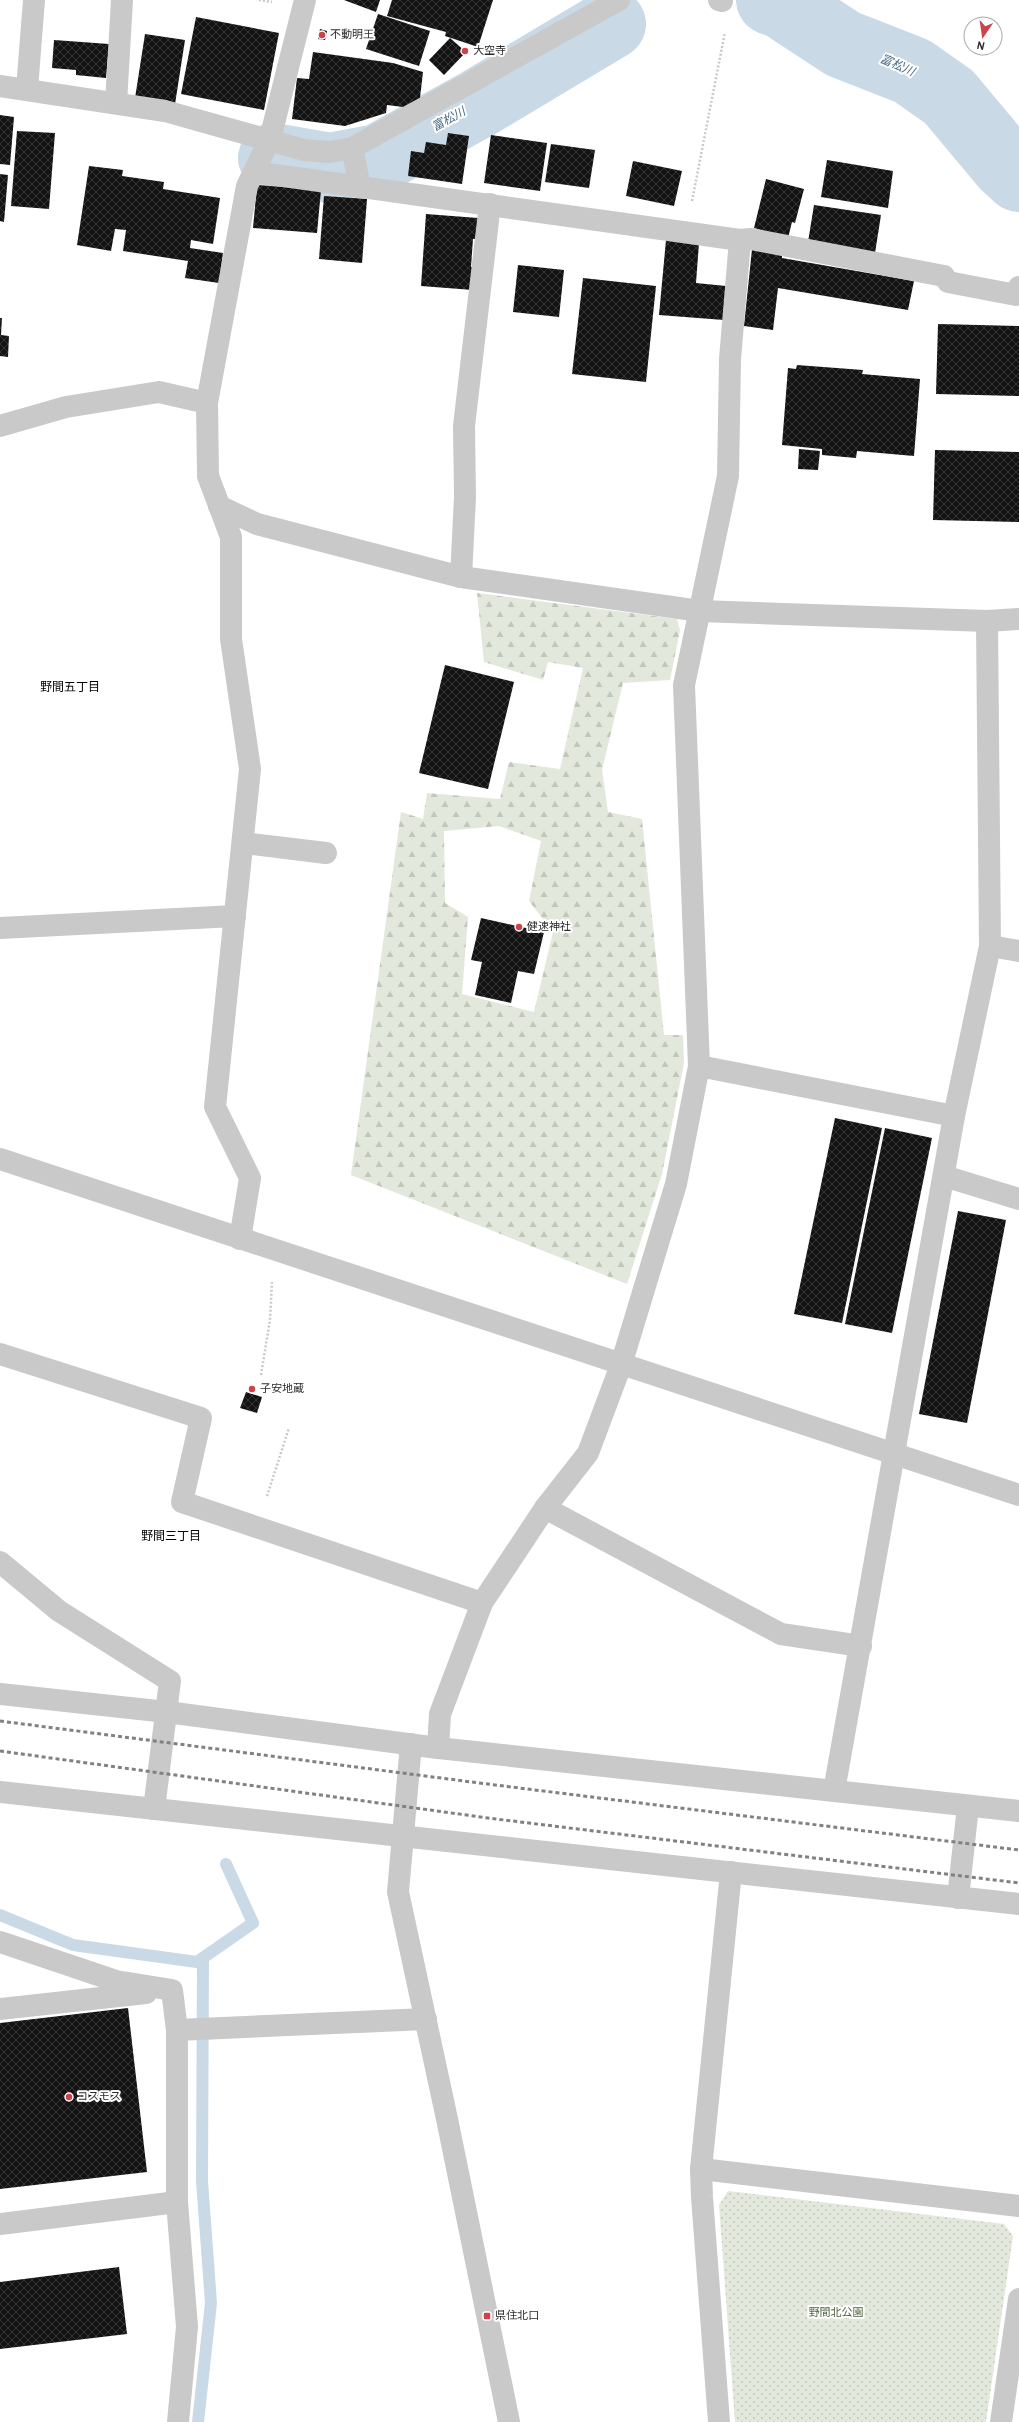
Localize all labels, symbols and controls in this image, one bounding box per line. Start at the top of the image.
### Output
north arrow [963,16,1003,56]
place label: 不動明王 [330,28,374,42]
marker: 不動明王 [317,30,327,40]
text: N [976,37,986,52]
place label: 大空寺 [473,44,506,58]
marker: 大空寺 [460,46,470,56]
water label: 富松川 [877,51,919,81]
water label: 富松川 [429,103,470,136]
district label: 野間五丁目 [40,680,100,696]
place label: 健速神社 [527,920,571,934]
marker: 健速神社 [514,922,524,932]
place label: 子安地蔵 [260,1382,304,1396]
marker: 子安地蔵 [247,1384,257,1394]
district label: 野間三丁目 [141,1529,201,1545]
place label: コスモス [77,2090,121,2104]
marker: コスモス [64,2092,74,2102]
park label: 野間北公園 [809,2306,864,2320]
place label: 県住北口 [495,2309,539,2323]
marker: 県住北口 [482,2311,492,2321]

